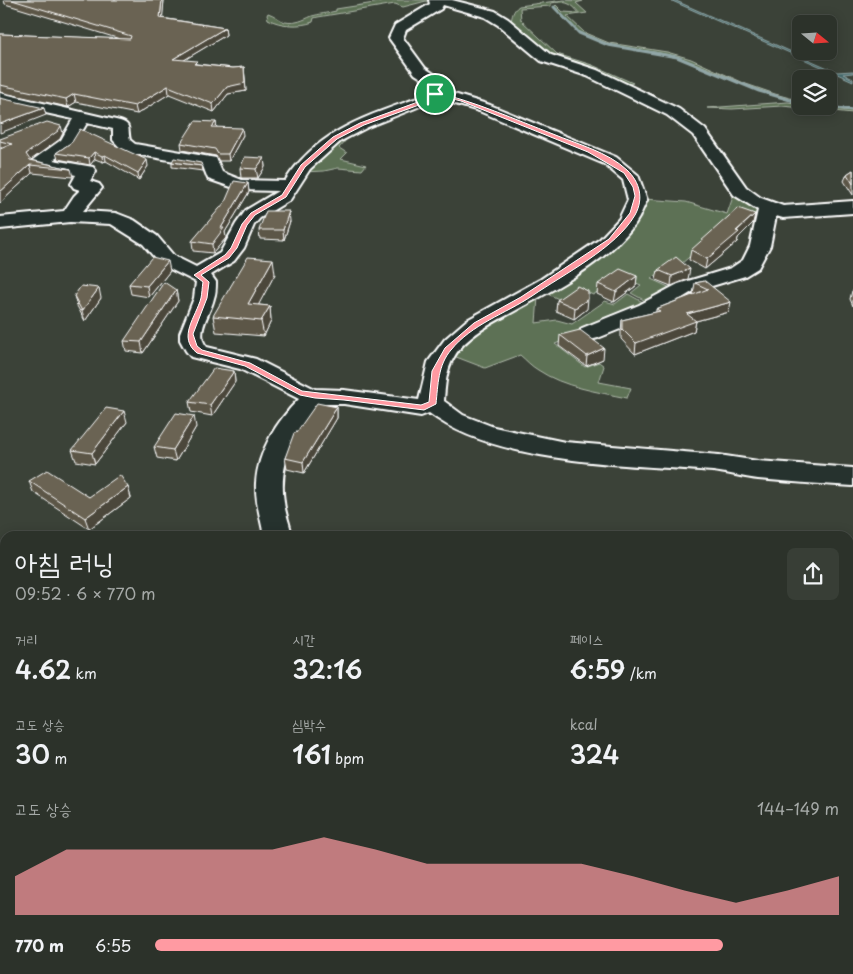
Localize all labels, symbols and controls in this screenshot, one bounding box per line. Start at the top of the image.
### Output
north arrow [792,15,838,60]
map controls [792,15,837,115]
button: layers [792,70,837,115]
pin [414,73,456,115]
icon: arrive [421,80,449,108]
text: 아침 러닝 [15,540,114,583]
button: share [787,548,839,600]
text: 09:52 · 6 × 770 m [15,581,156,605]
text: 거리 [15,629,38,650]
text: 시간 [292,629,315,650]
text: 페이스 [570,629,603,650]
text: 4.62 [15,650,71,688]
text: 32:16 [292,650,362,688]
text: 6:59 [570,650,625,688]
text: km [71,663,97,684]
text: /km [625,663,657,684]
text: 고도 상승 [15,714,65,735]
text: 심박수 [292,714,326,735]
text: kcal [570,714,598,735]
text: 30 [15,735,50,773]
text: 161 [292,735,331,773]
text: 324 [570,735,619,773]
text: m [50,748,67,769]
text: bpm [331,748,364,769]
text: 고도 상승 [15,796,72,820]
text: 144–149 m [757,796,839,820]
text: 770 m [15,933,64,957]
text: 6:55 [95,933,131,957]

